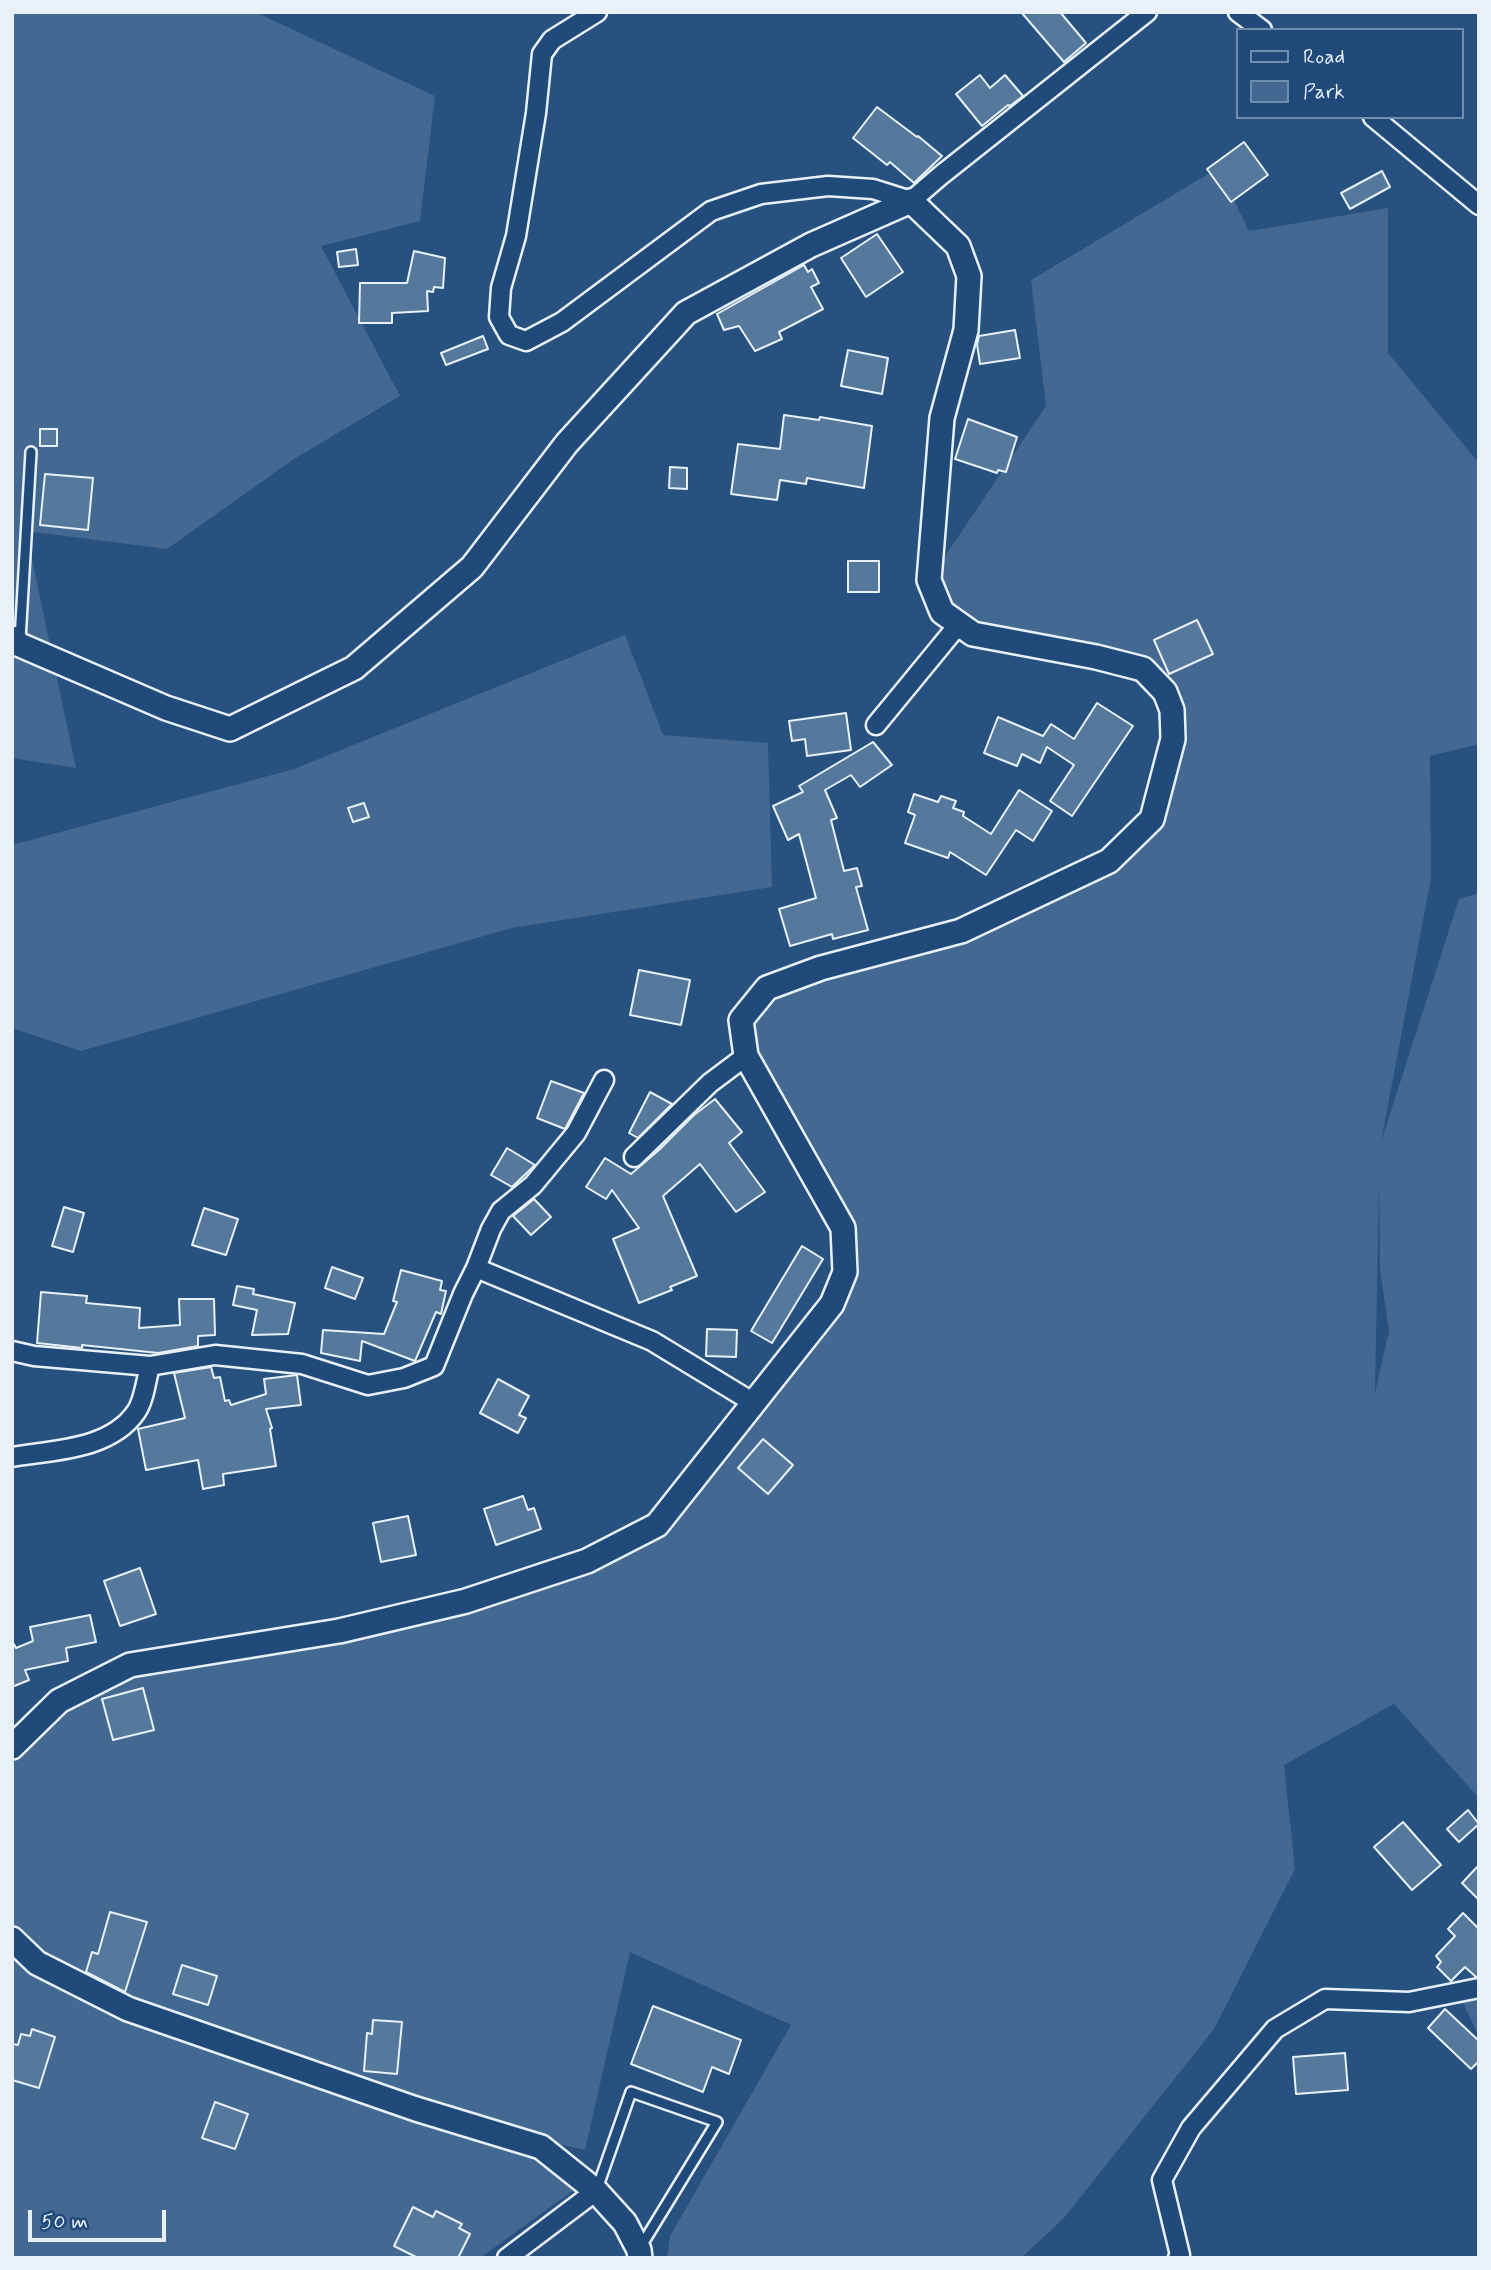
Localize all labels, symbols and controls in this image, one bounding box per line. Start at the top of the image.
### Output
legend [1236,28,1463,119]
text: Road [1303,43,1345,71]
text: Park [1303,78,1345,106]
scale bar [32,2196,170,2240]
text: 50 m [41,2208,88,2236]

